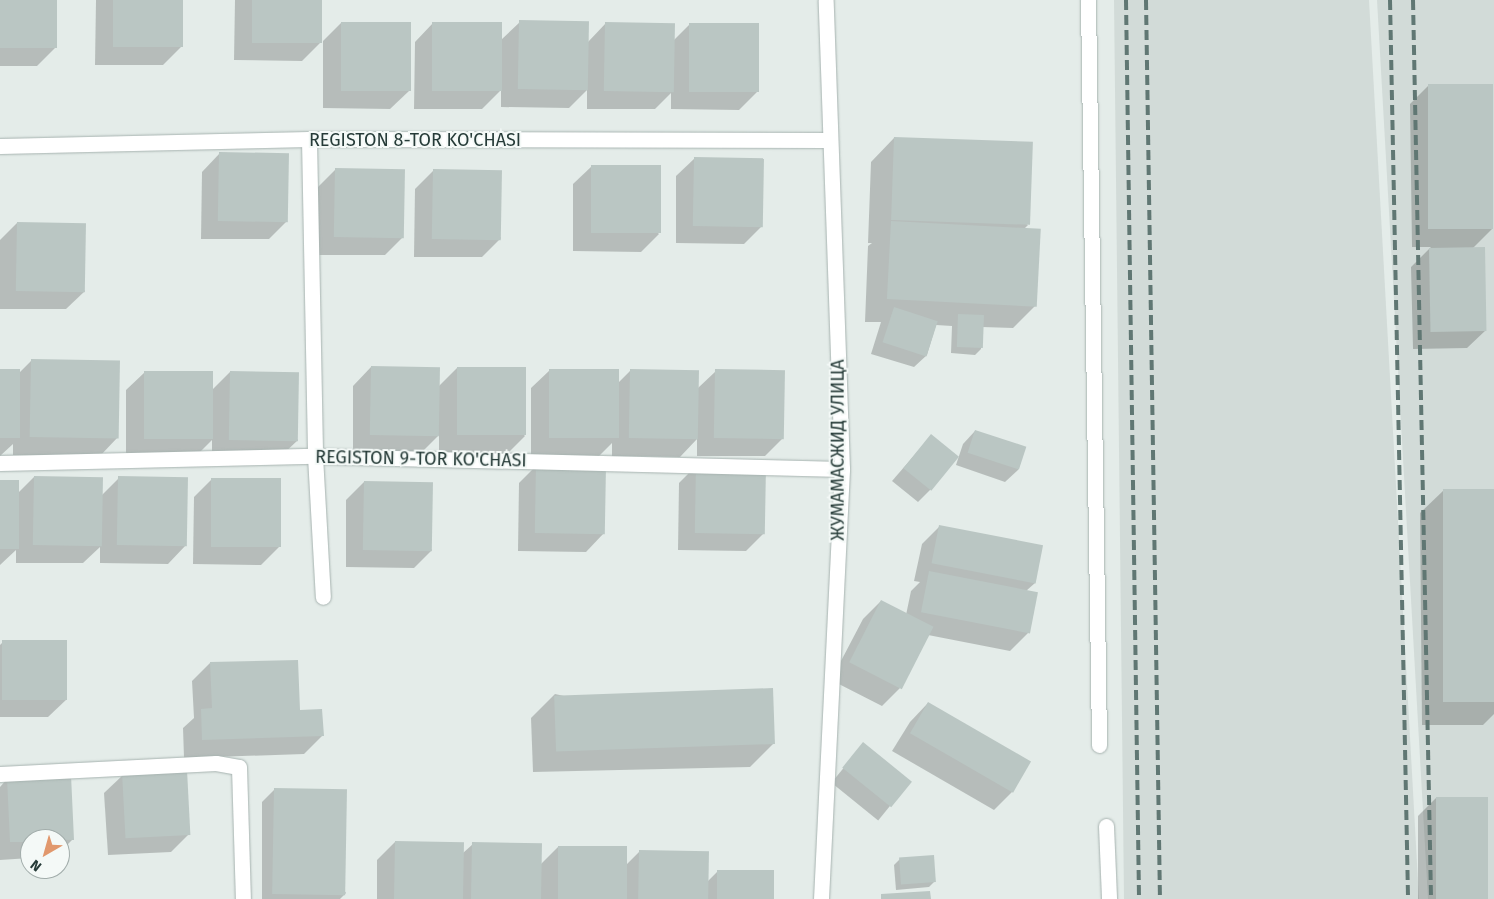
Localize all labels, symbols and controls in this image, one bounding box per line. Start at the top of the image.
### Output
street label: REGISTON 8-TOR KO'CHASI [309,129,521,151]
street label: ЖУМАМАСЖИД УЛИЦА [827,359,849,541]
street label: REGISTON 9-TOR KO'CHASI [315,446,527,472]
north arrow [20,829,70,879]
text: N [27,856,45,875]

